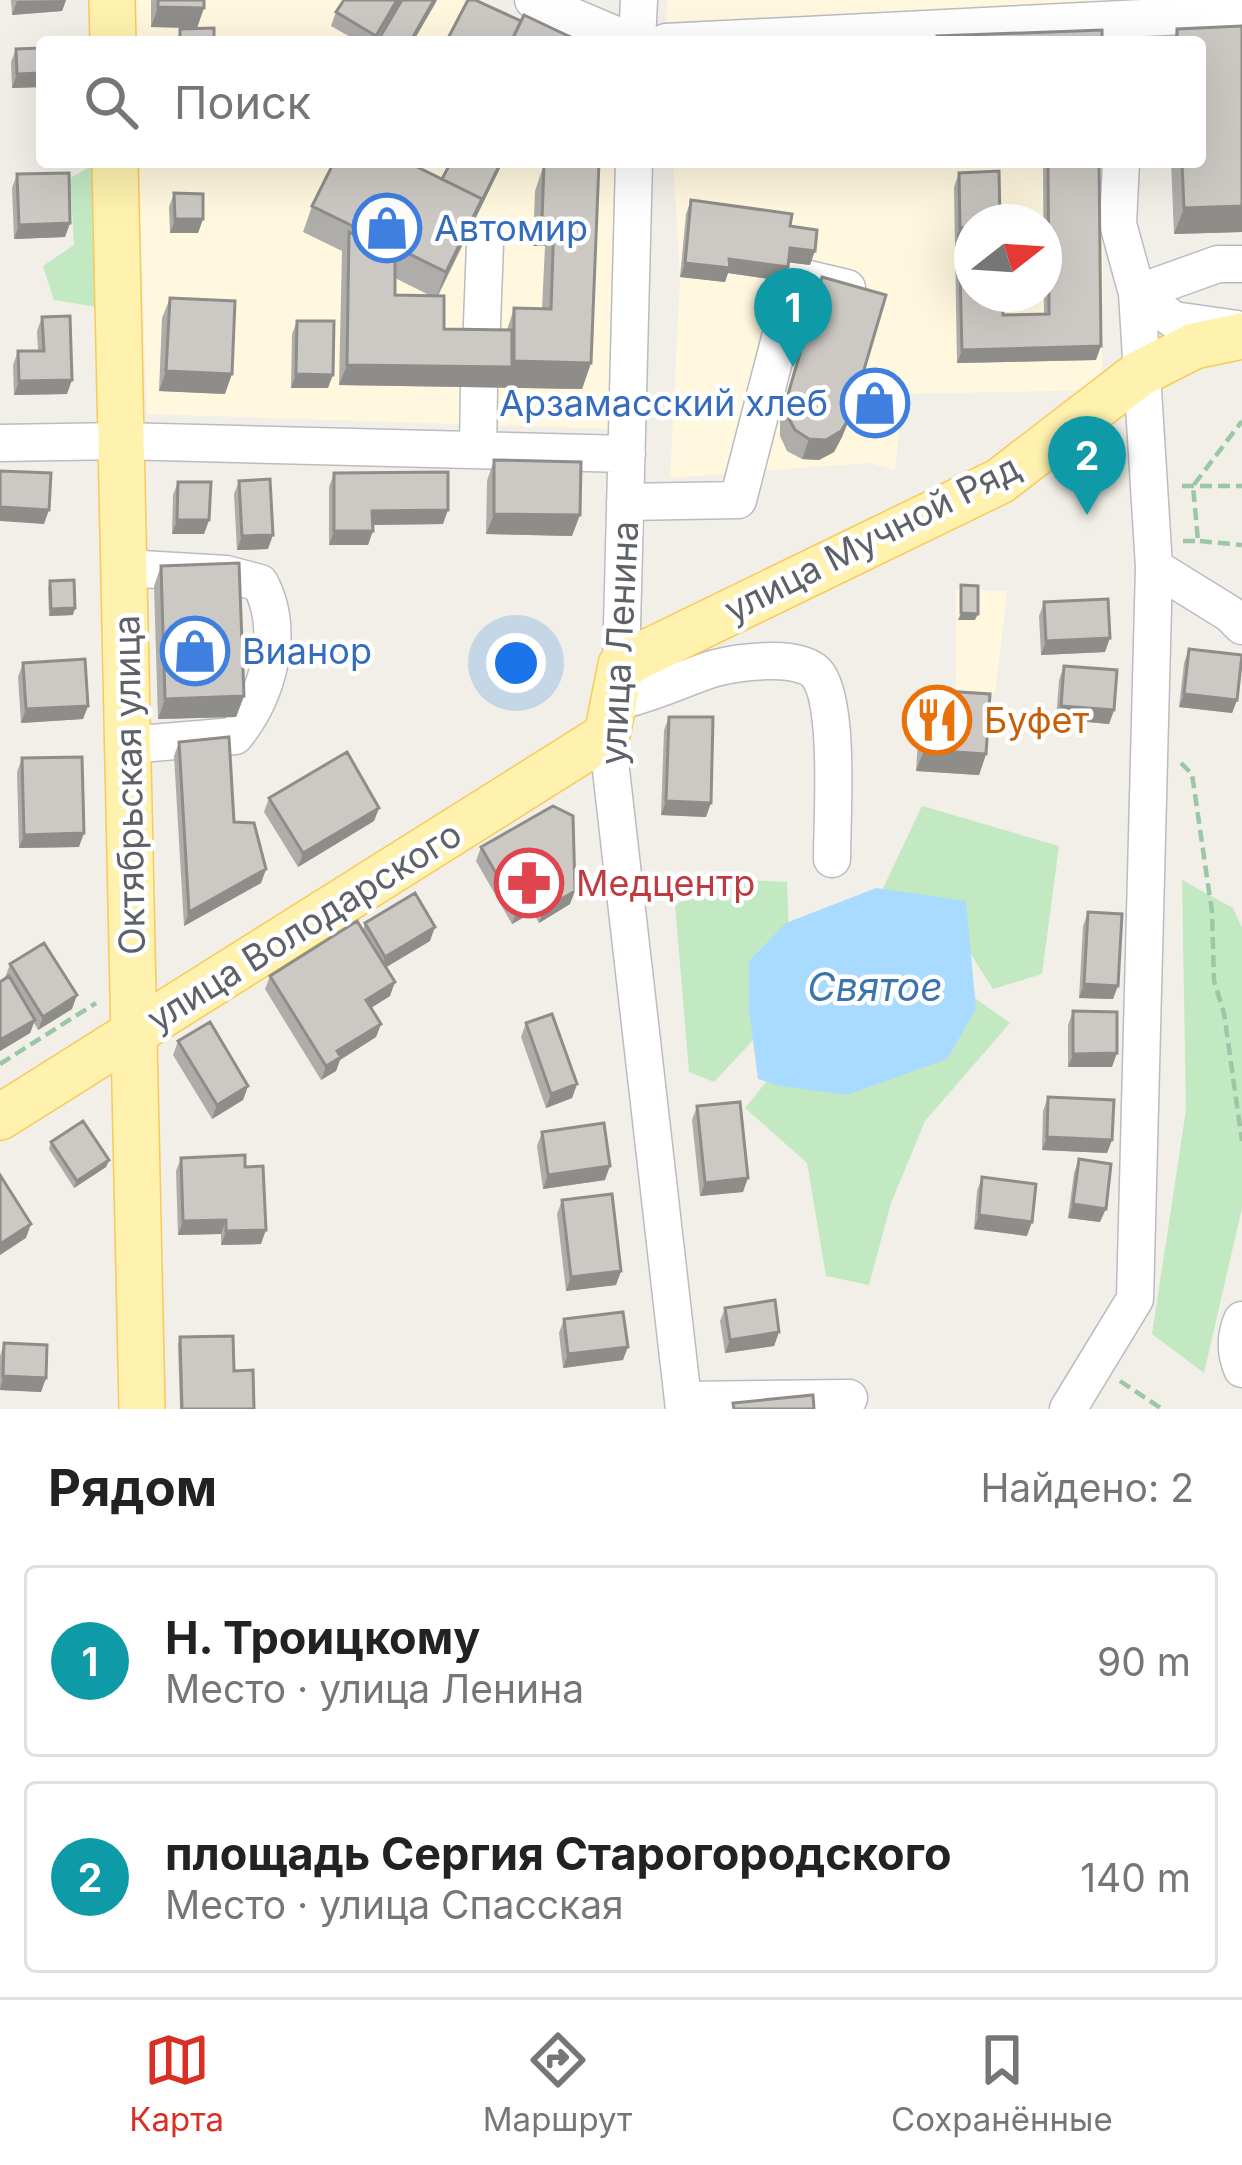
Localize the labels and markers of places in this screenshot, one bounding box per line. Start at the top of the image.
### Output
shop icon: Автомир [352,193,422,263]
place label: Автомир [434,206,588,250]
pin: 1 [754,268,832,367]
shop icon: Арзамасский хлеб [840,368,910,438]
place label: Арзамасский хлеб [499,381,828,425]
pin: 2 [1048,416,1126,515]
shop icon: Вианор [160,616,230,686]
place label: Вианор [242,629,372,673]
restaurant icon: Буфет [902,685,972,755]
place label: Буфет [984,698,1090,742]
pharmacy icon: Медцентр [494,848,564,918]
place label: Медцентр [576,861,755,905]

